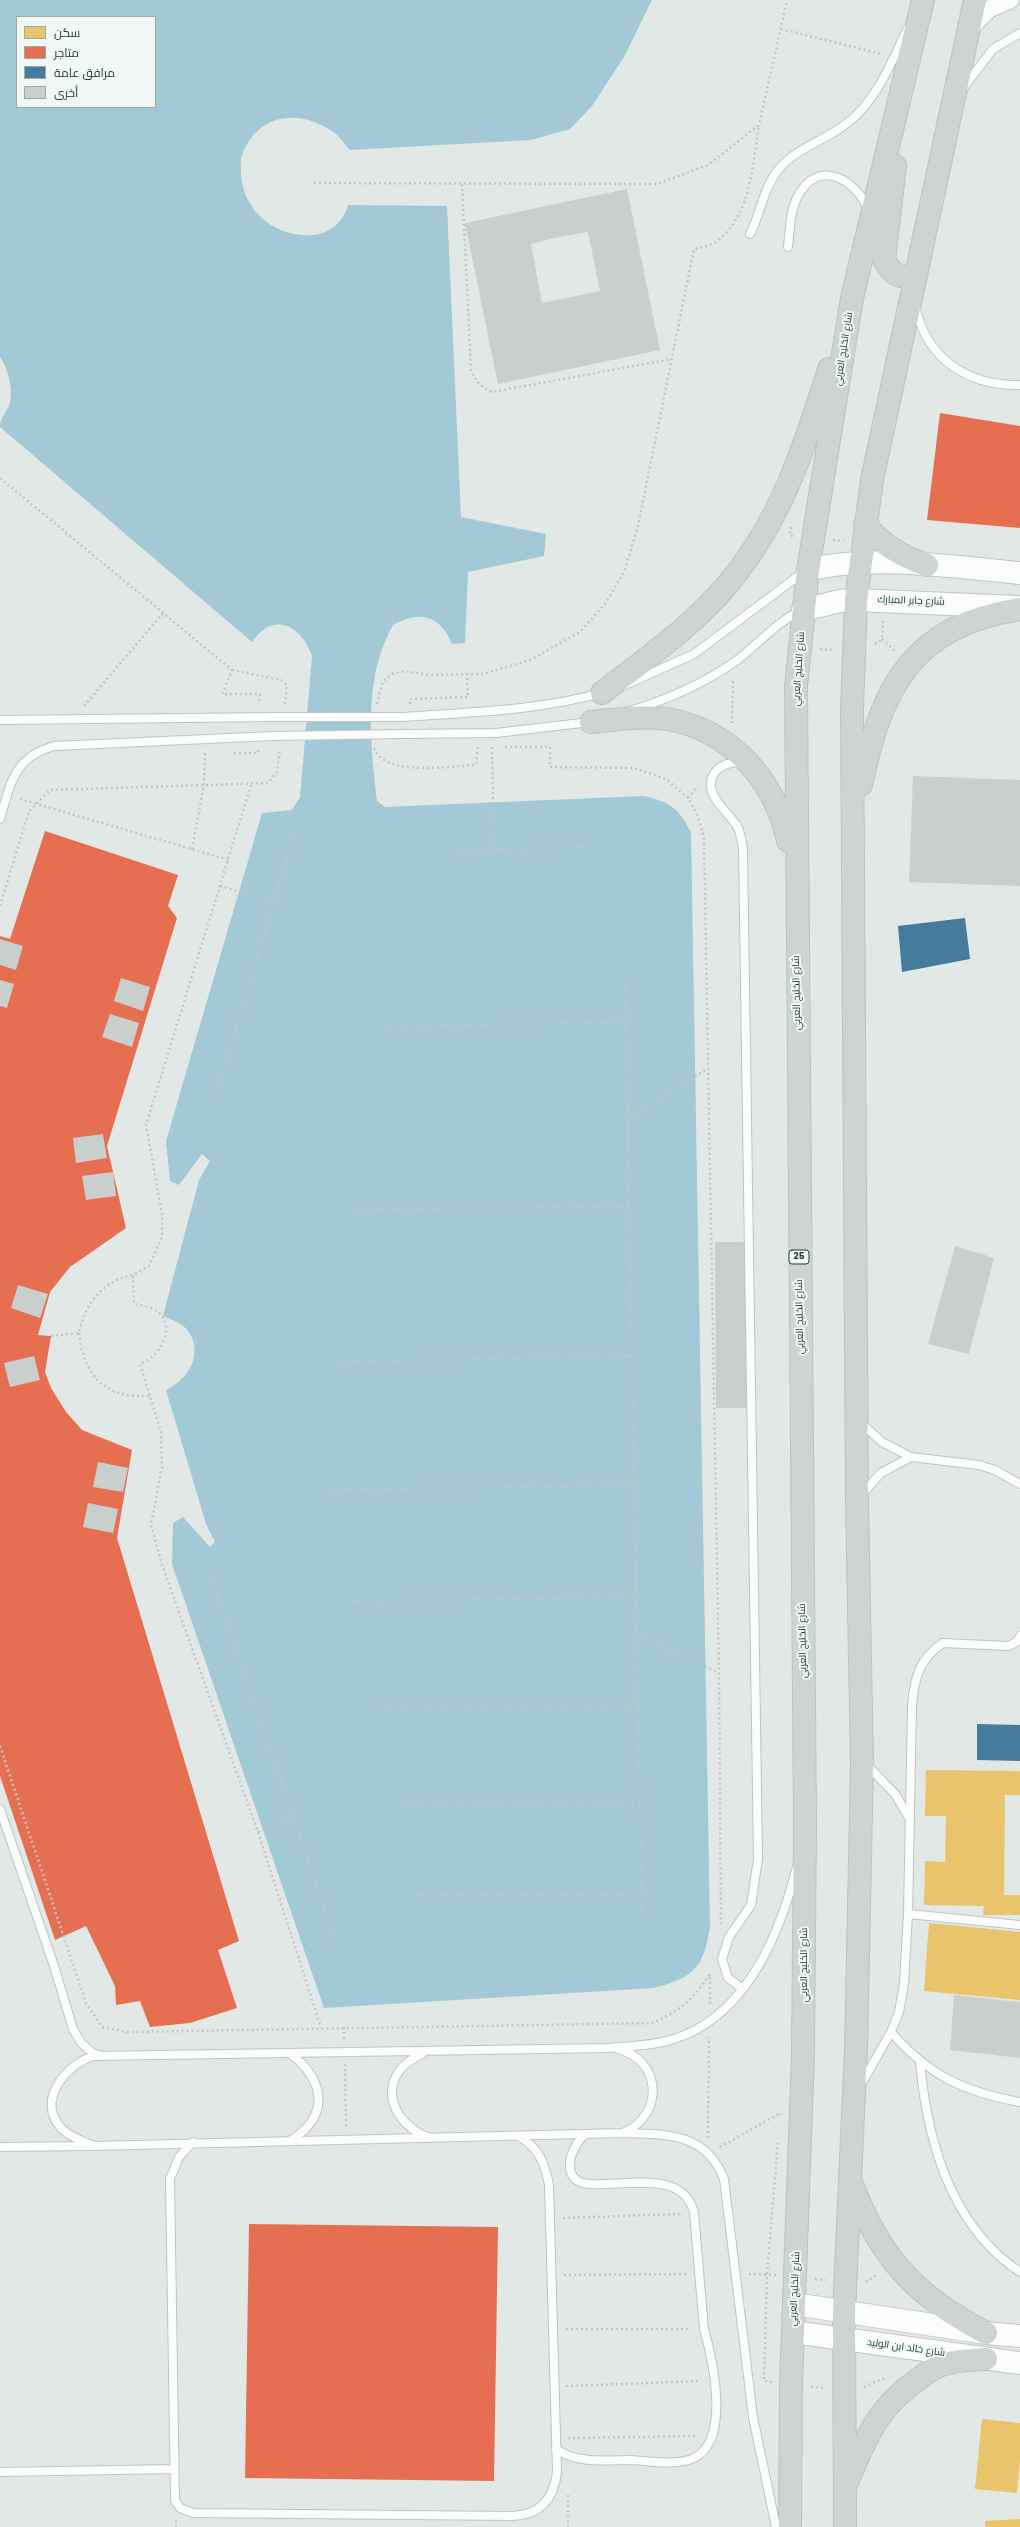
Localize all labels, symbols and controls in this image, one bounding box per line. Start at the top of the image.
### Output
legend [16,16,156,108]
text: سكن [54,24,80,41]
text: متاجر [54,44,79,61]
text: مرافق عامة [54,64,115,81]
text: أخرى [54,84,78,101]
street label: شارع الخليج العربي [832,311,856,387]
street label: شارع جابر المبارك [877,594,945,608]
street label: شارع الخليج العربي [790,631,808,707]
street label: شارع الخليج العربي [790,956,804,1030]
road number: 25 [789,1250,809,1264]
street label: شارع الخليج العربي [793,1280,807,1354]
street label: شارع الخليج العربي [796,1604,810,1678]
street label: شارع الخليج العربي [798,1928,810,2002]
street label: شارع الخليج العربي [787,2251,803,2327]
street label: شارع خالد ابن الوليد [866,2337,946,2359]

